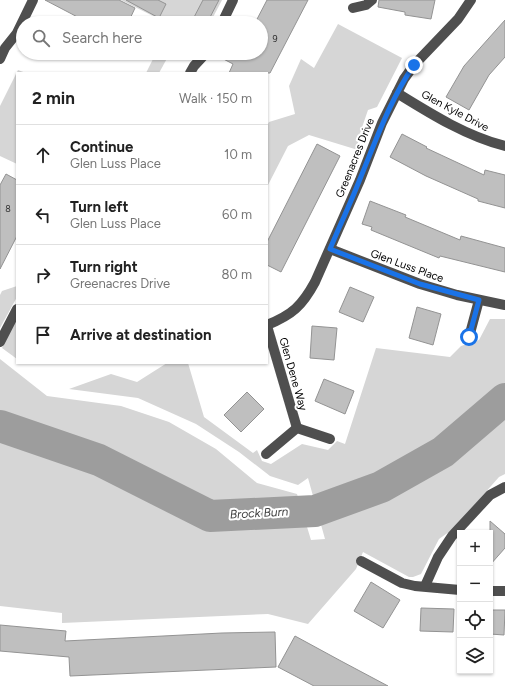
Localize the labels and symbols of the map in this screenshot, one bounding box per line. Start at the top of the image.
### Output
house number: 9 [272,33,278,44]
route end [405,56,423,74]
street label: Glen Kyle Drive [419,88,491,134]
street label: Greenacres Drive [333,116,377,200]
house number: 8 [5,203,11,214]
street label: Glen Luss Place [369,247,445,285]
route start [460,328,478,346]
street label: Glen Dene Way [276,336,310,412]
water label: Brock Burn [229,504,289,522]

